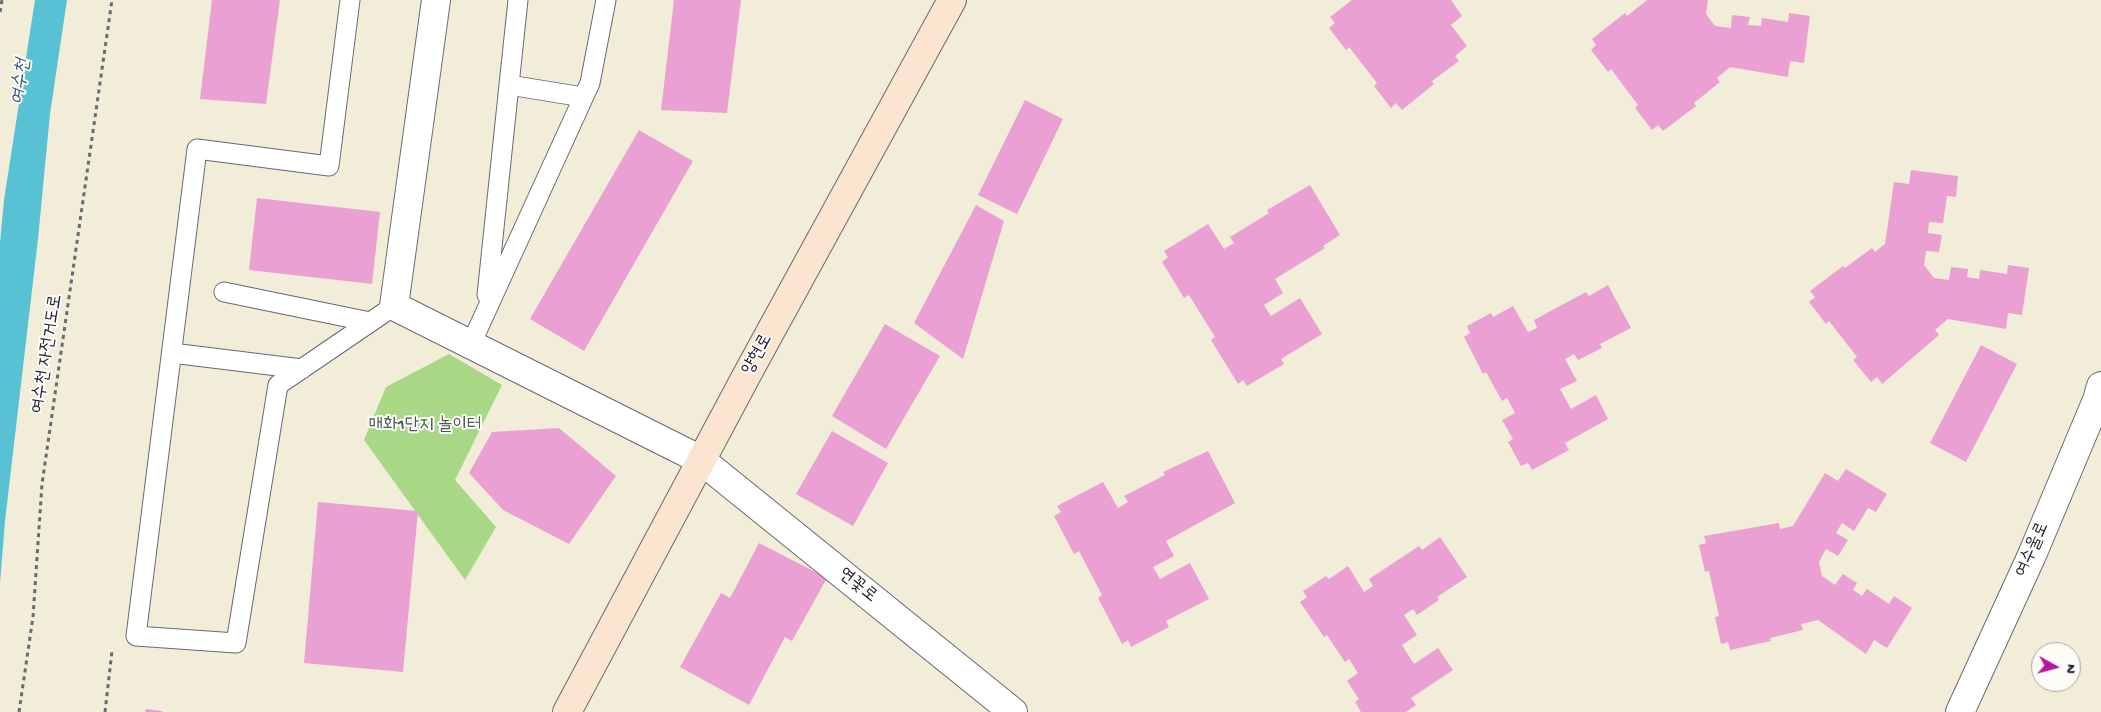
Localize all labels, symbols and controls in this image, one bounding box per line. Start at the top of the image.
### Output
water label: 여수천 [8,58,36,106]
street label: 여수천 자전거도로 [28,293,68,415]
street label: 양현로 [738,331,778,379]
park label: 매화1단지 놀이터 [369,415,481,437]
street label: 여수울로 [2011,519,2055,581]
street label: 연꽃로 [833,564,881,608]
north arrow [2031,642,2081,692]
text: N [2061,663,2079,674]

